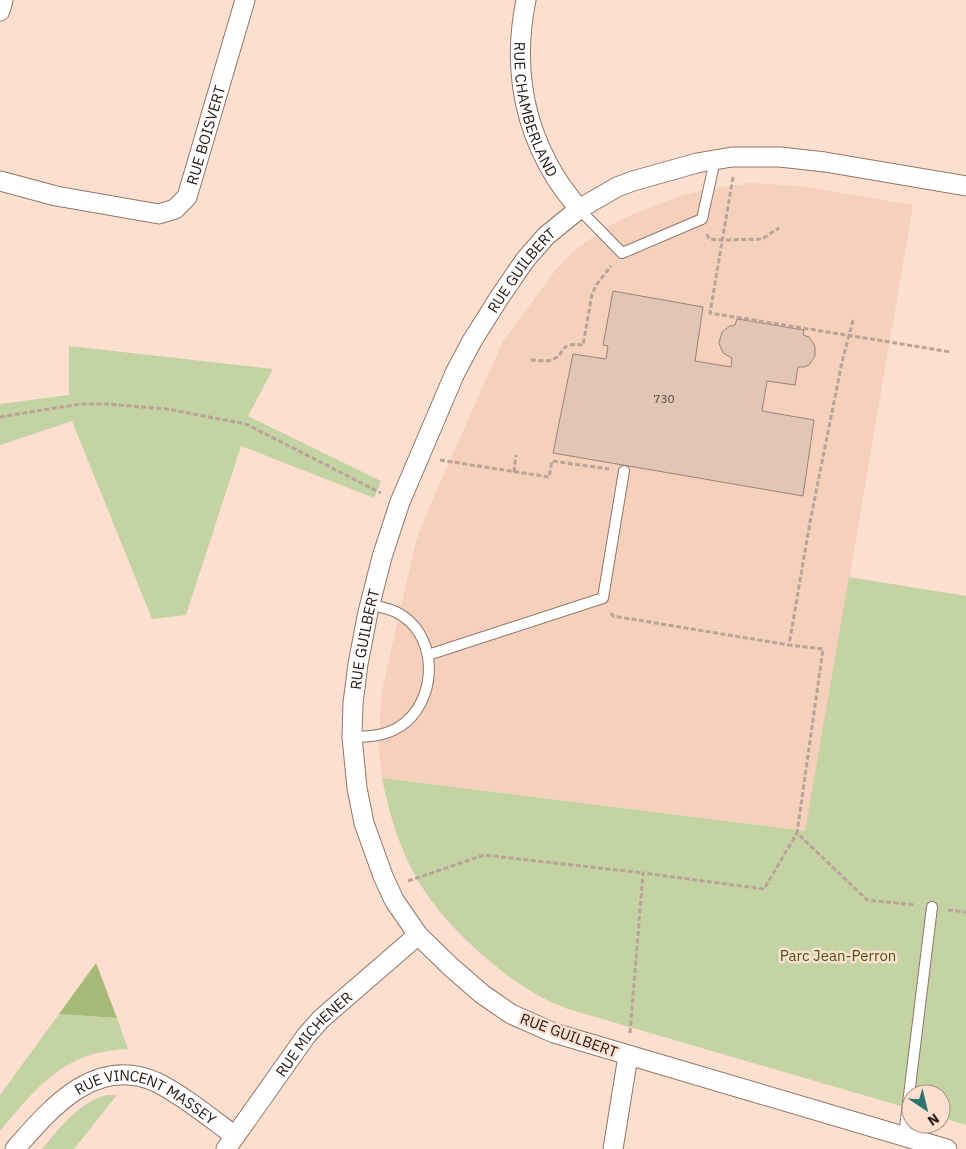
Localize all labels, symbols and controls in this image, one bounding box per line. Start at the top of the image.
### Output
street label: RUE CHAMBERLAND [511,41,563,180]
street label: RUE BOISVERT [182,83,229,187]
street label: RUE GUILBERT [483,223,559,316]
house number: 730 [653,391,675,406]
street label: RUE GUILBERT [345,586,383,691]
park label: Parc Jean-Perron [780,946,896,965]
street label: RUE MICHENER [271,987,356,1080]
street label: RUE GUILBERT [518,1009,621,1062]
street label: RUE VINCENT MASSEY [71,1065,220,1128]
north arrow [901,1084,951,1134]
text: N [924,1109,943,1130]

